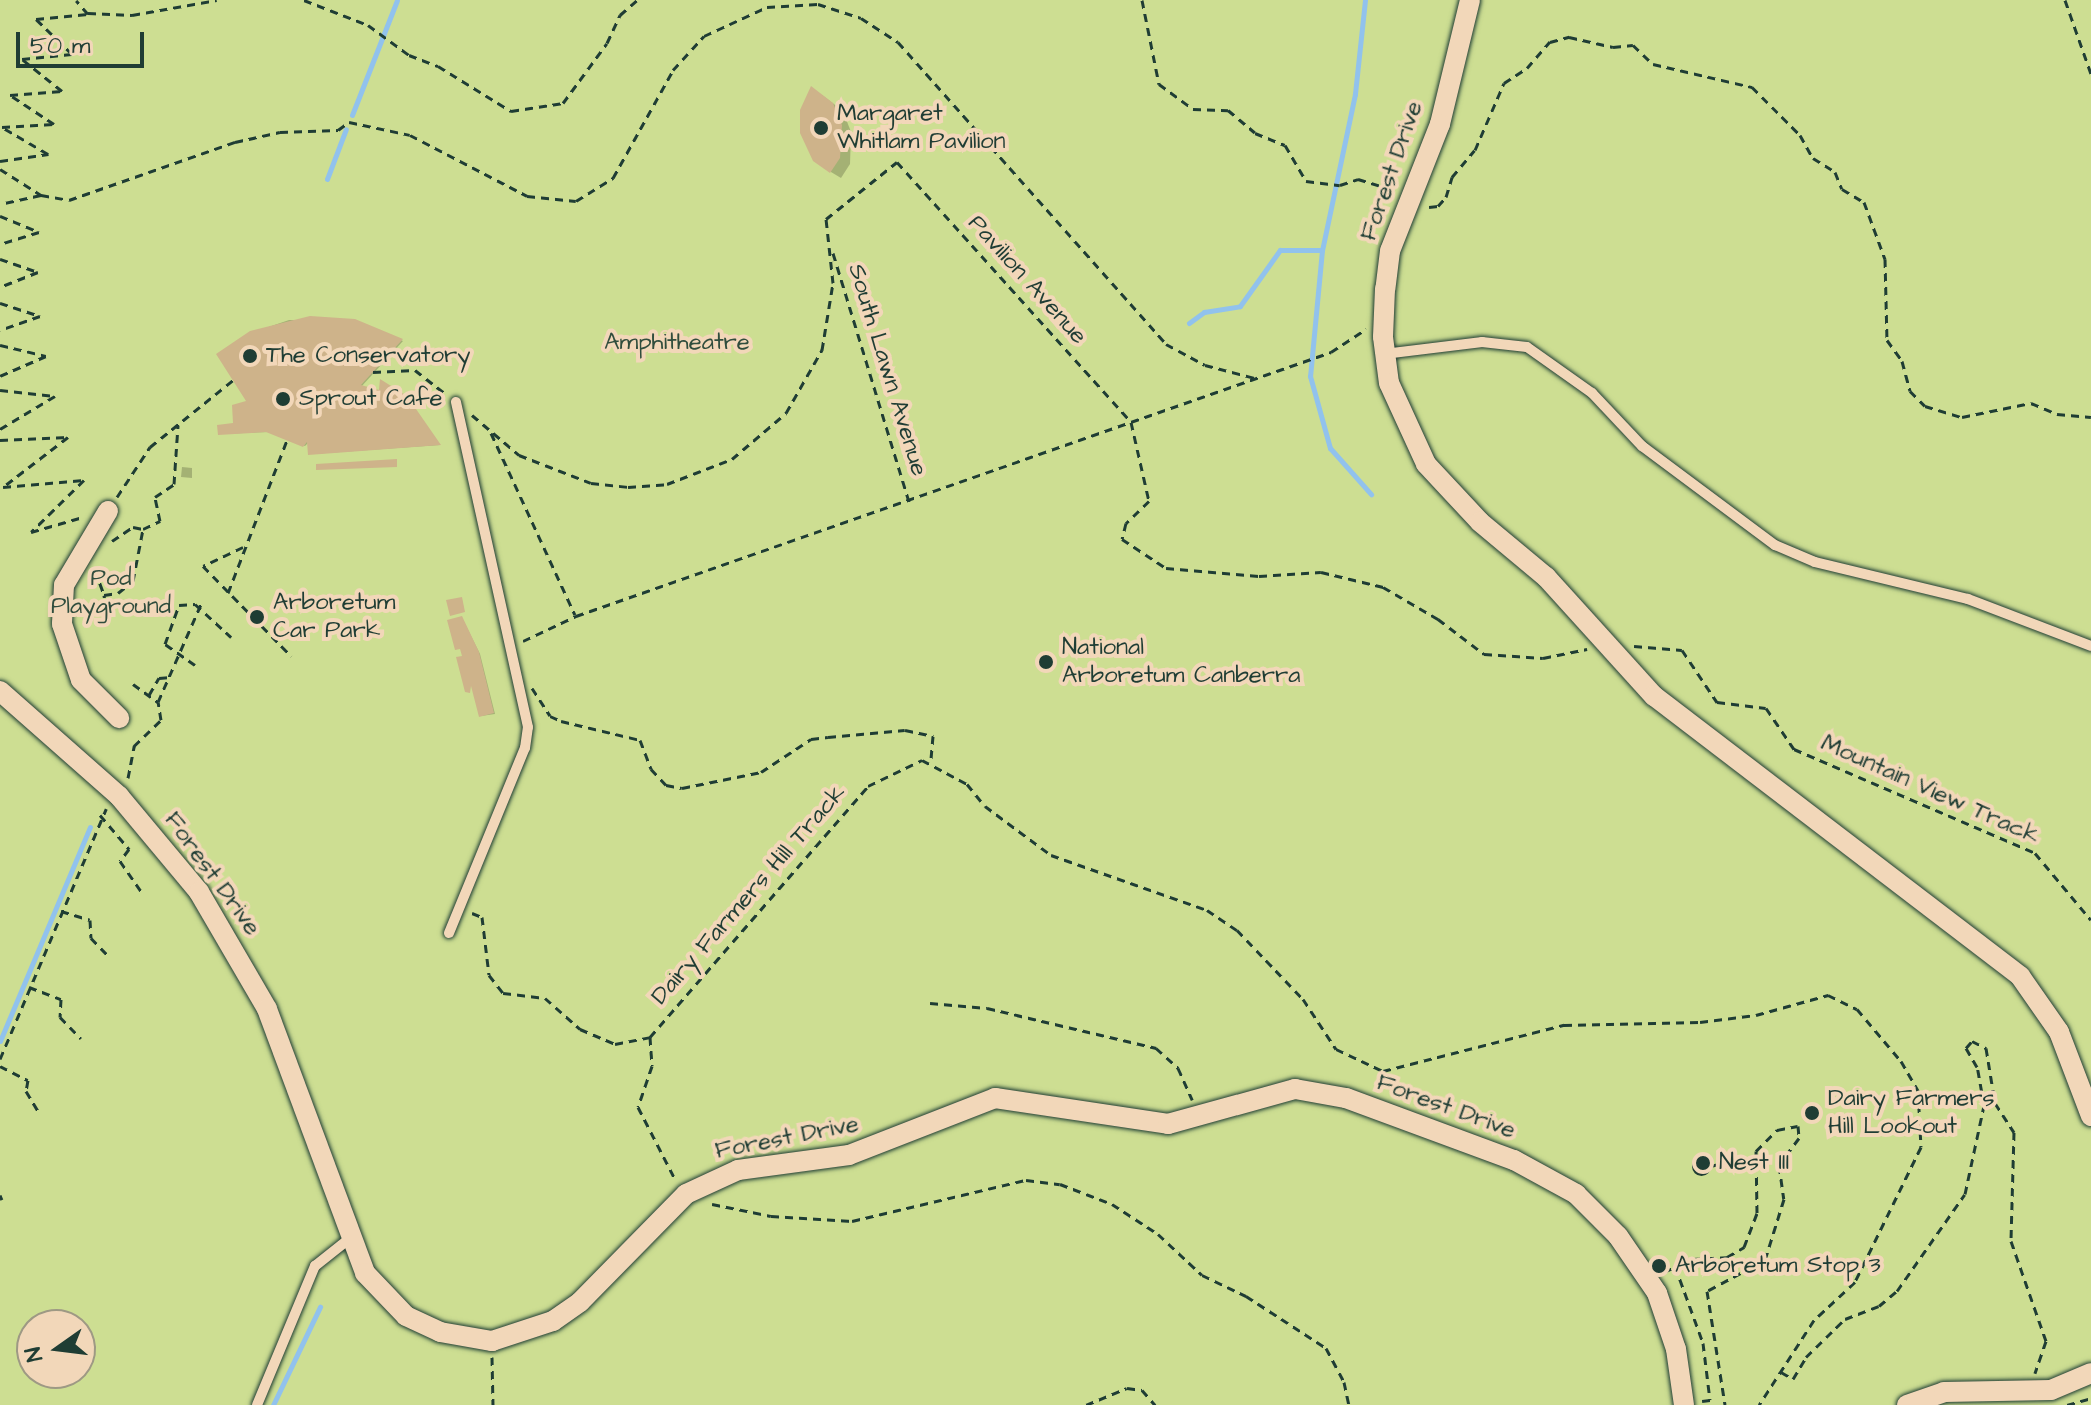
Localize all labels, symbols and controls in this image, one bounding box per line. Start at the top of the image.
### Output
scale bar [20,16,148,66]
text: 50 m [30,29,90,63]
street label: Forest Drive [1355,97,1429,245]
place label: Margaret Whitlam Pavilion [837,100,1006,156]
marker: Margaret Whitlam Pavilion [812,119,830,137]
street label: Pavilion Avenue [961,209,1093,351]
street label: South Lawn Avenue [841,261,933,479]
park label: Amphitheatre [604,329,750,357]
place label: The Conservatory [266,342,470,370]
marker: The Conservatory [241,347,259,365]
place label: Sprout Cafe [299,385,442,413]
marker: Sprout Cafe [274,390,292,408]
park label: Pod Playground [51,565,171,621]
place label: Arboretum Car Park [273,589,395,645]
marker: Arboretum Car Park [248,608,266,626]
place label: National Arboretum Canberra [1062,634,1300,690]
marker: National Arboretum Canberra [1037,653,1055,671]
street label: Mountain View Track [1816,729,2044,851]
street label: Dairy Farmers Hill Track [646,779,852,1011]
street label: Forest Drive [158,807,266,941]
street label: Forest Drive [1373,1069,1519,1145]
place label: Dairy Farmers Hill Lookout [1828,1085,1994,1141]
marker: Dairy Farmers Hill Lookout [1803,1104,1821,1122]
street label: Forest Drive [713,1110,861,1166]
place label: Nest III [1719,1149,1789,1177]
marker: Nest III [1694,1154,1712,1172]
place label: Arboretum Stop 3 [1675,1252,1881,1280]
marker: Arboretum Stop 3 [1650,1257,1668,1275]
north arrow [16,1309,96,1389]
text: N [17,1344,51,1365]

